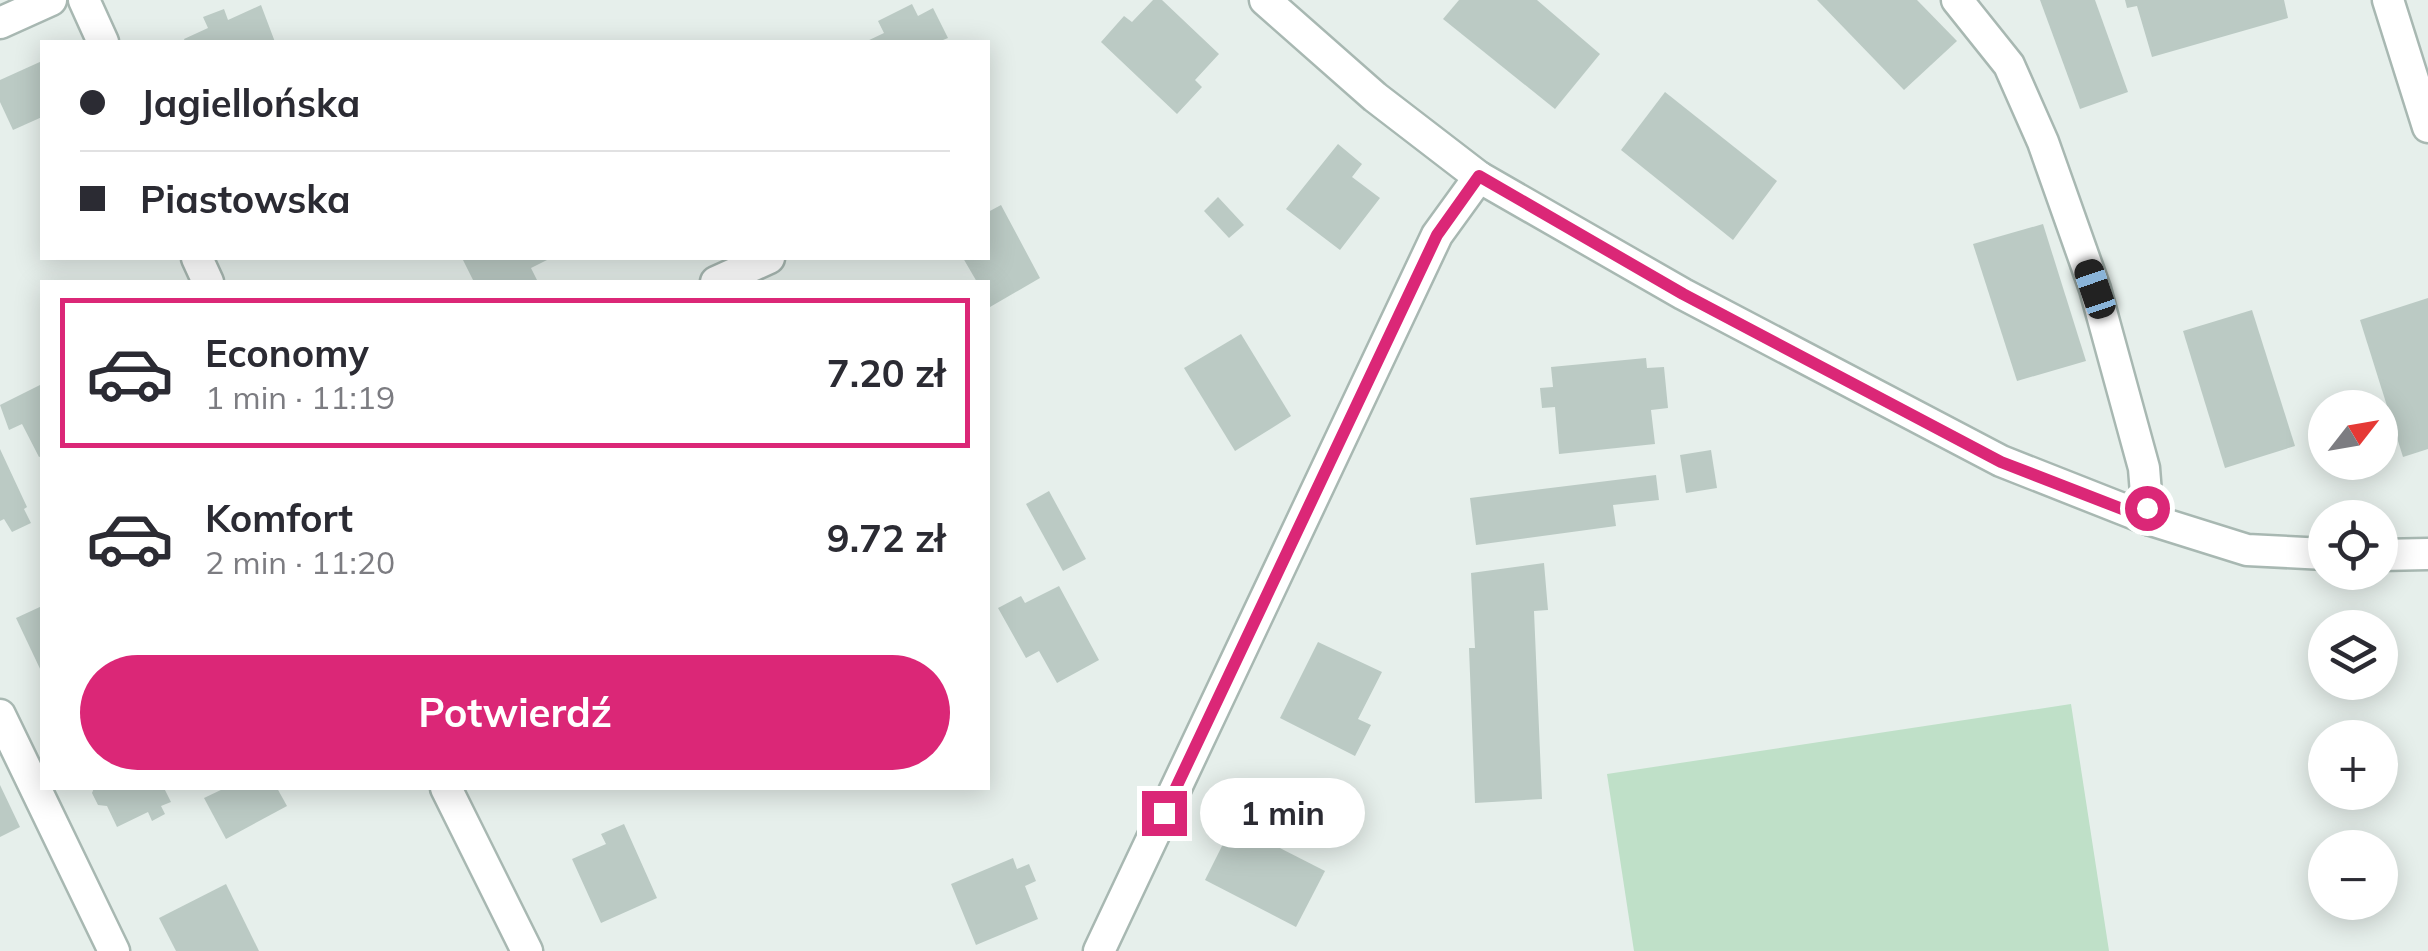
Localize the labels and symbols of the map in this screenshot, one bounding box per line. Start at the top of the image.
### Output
car [2071,256,2119,322]
north arrow [2308,390,2398,480]
route start [2125,486,2170,531]
callout: 1 min [1199,778,1364,848]
route end [1142,791,1187,836]

